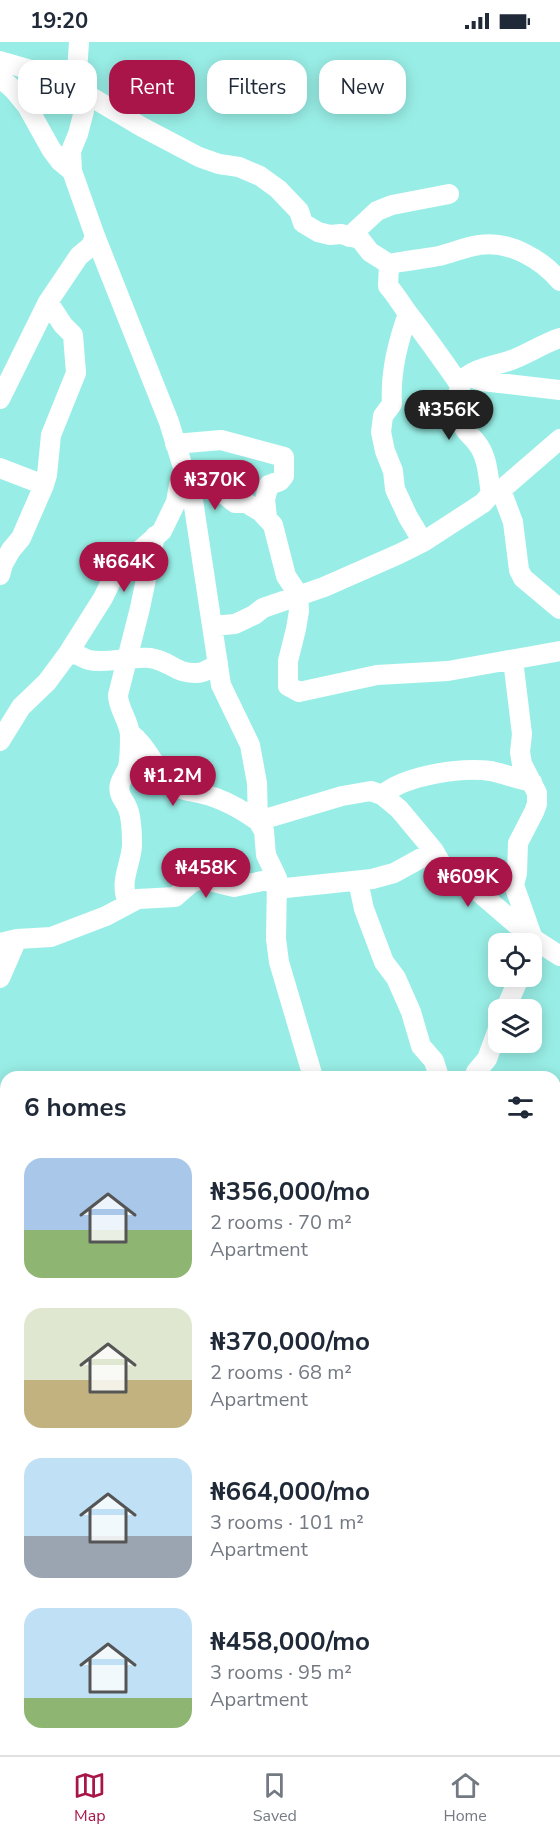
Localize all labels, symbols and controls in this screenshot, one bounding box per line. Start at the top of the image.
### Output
text: 19:20 [30,6,88,36]
chip: Buy [18,60,97,114]
chip: Rent [109,60,195,114]
chip: Filters [207,60,307,114]
chip: New [319,60,406,114]
pin: ₦356K [407,390,491,441]
text: ₦356K [418,396,480,423]
pin: ₦370K [173,460,257,511]
text: ₦370K [184,466,246,493]
pin: ₦664K [82,542,166,593]
text: ₦664K [93,548,155,575]
pin: ₦1.2M [131,756,215,807]
text: ₦1.2M [144,762,202,789]
pin: ₦458K [164,848,248,899]
text: ₦458K [175,854,237,881]
pin: ₦609K [426,857,510,908]
text: ₦609K [437,863,499,890]
map controls [488,933,542,1053]
button: locate [488,933,542,987]
button: layers [488,999,542,1053]
text: 6 homes [24,1090,126,1125]
icon: filters [504,1091,537,1124]
text: ₦356,000/mo [210,1174,370,1209]
icon: home [72,1182,144,1254]
text: 2 rooms · 70 m² [210,1209,352,1236]
text: Apartment [210,1236,308,1263]
text: ₦370,000/mo [210,1324,370,1359]
icon: home [72,1332,144,1404]
text: 2 rooms · 68 m² [210,1359,352,1386]
text: Apartment [210,1386,308,1413]
text: ₦664,000/mo [210,1474,370,1509]
icon: home [72,1482,144,1554]
text: 3 rooms · 101 m² [210,1509,364,1536]
text: Apartment [210,1536,308,1563]
text: ₦458,000/mo [210,1624,370,1659]
icon: home [72,1632,144,1704]
text: 3 rooms · 95 m² [210,1659,352,1686]
text: Apartment [210,1686,308,1713]
tab: Map [73,1769,106,1827]
tab: Saved [253,1769,297,1827]
tab: Home [443,1769,487,1827]

